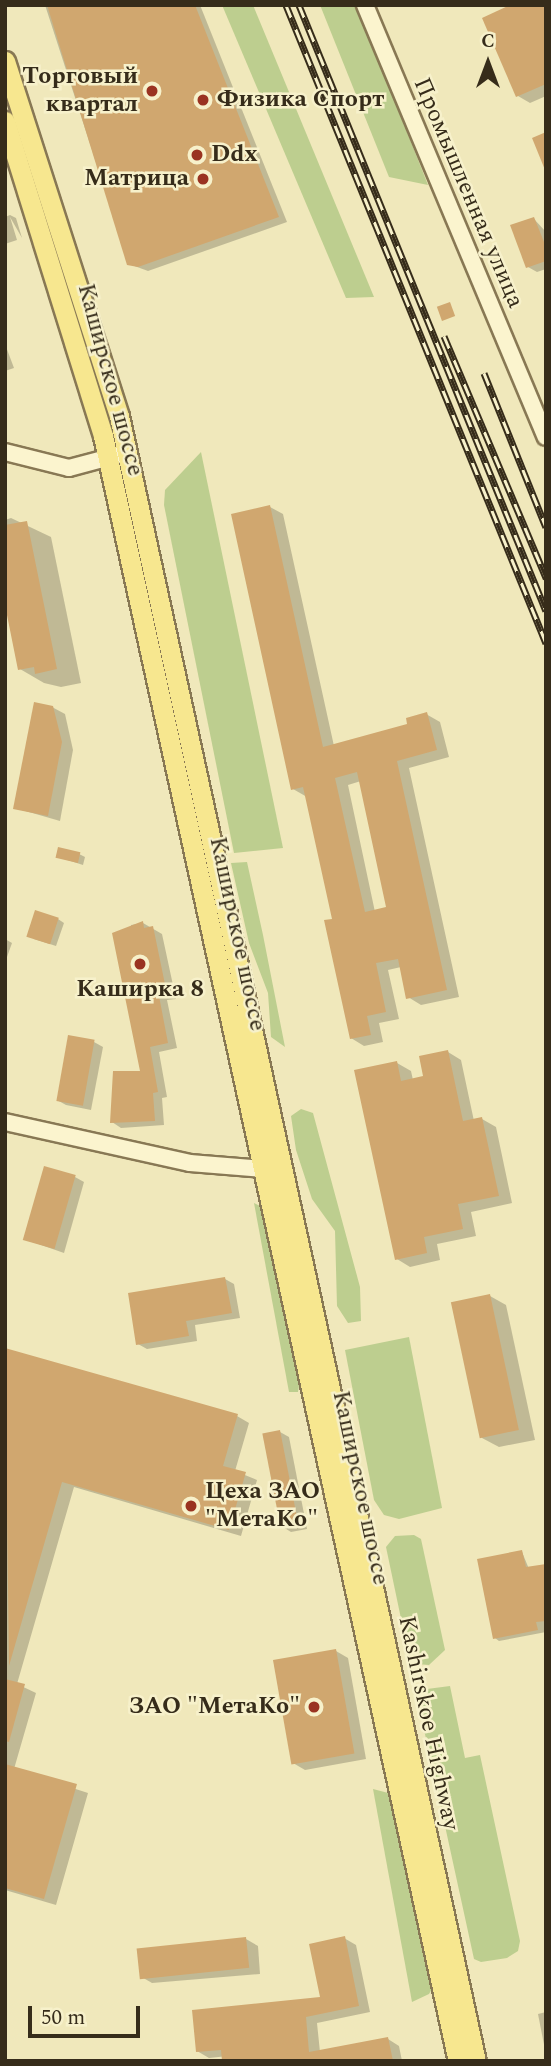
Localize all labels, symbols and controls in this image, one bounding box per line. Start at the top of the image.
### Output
text: С [481,27,495,56]
north arrow [453,28,523,98]
place label: Торговый квартал [22,63,138,119]
street label: Промышленная улица [406,73,530,313]
marker: Торговый квартал [144,83,160,99]
place label: Физика Спорт [217,86,384,114]
marker: Физика Спорт [195,92,211,108]
place label: Ddx [211,141,258,169]
marker: Ddx [189,147,205,163]
place label: Матрица [84,165,189,193]
marker: Матрица [195,171,211,187]
street label: Каширское шоссе [70,281,150,479]
street label: Каширское шоссе [202,834,272,1034]
marker: Каширка 8 [132,956,148,972]
place label: Каширка 8 [76,976,204,1004]
street label: Каширское шоссе [325,1388,395,1588]
place label: Цеха ЗАО "МетаКо" [205,1478,320,1534]
marker: Цеха ЗАО "МетаКо" [183,1498,199,1514]
street label: Kashirskoe Highway [391,1613,465,1833]
place label: ЗАО "МетаКо" [129,1693,300,1721]
marker: ЗАО "МетаКо" [306,1699,322,1715]
scale bar [32,1993,144,2037]
text: 50 m [41,2002,85,2034]

